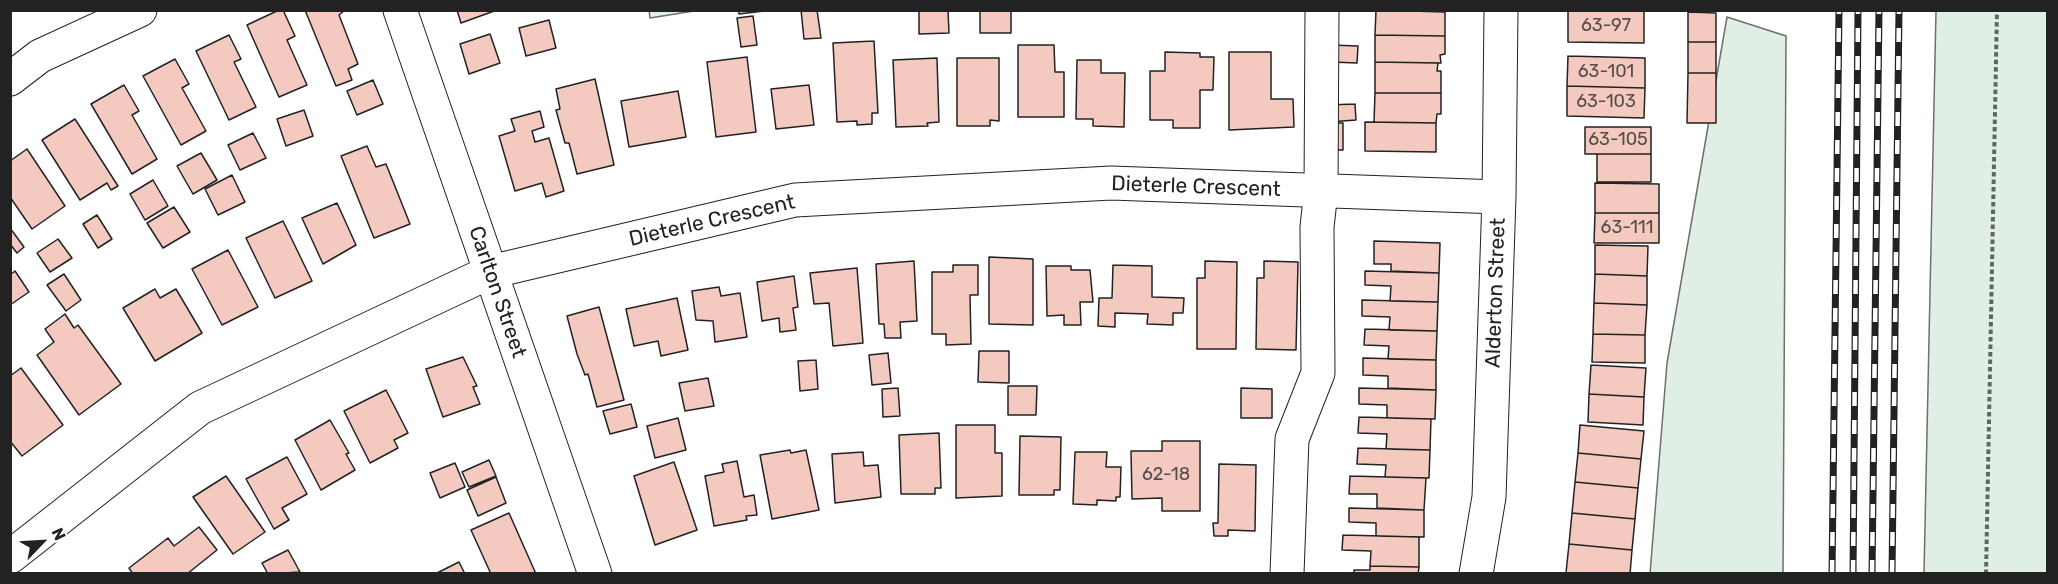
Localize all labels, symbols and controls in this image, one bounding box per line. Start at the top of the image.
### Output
house number: 63-97 [1581,15,1631,37]
house number: 63-101 [1578,61,1634,83]
house number: 63-103 [1576,91,1636,113]
house number: 63-105 [1588,129,1648,151]
street label: Dieterle Crescent [1111,171,1281,203]
street label: Dieterle Crescent [627,190,797,252]
street label: Alderton Street [1481,217,1511,369]
house number: 63-111 [1601,217,1653,239]
street label: Carlton Street [463,223,531,361]
house number: 62-18 [1142,464,1190,486]
north arrow [12,512,72,572]
text: N [48,525,70,543]

